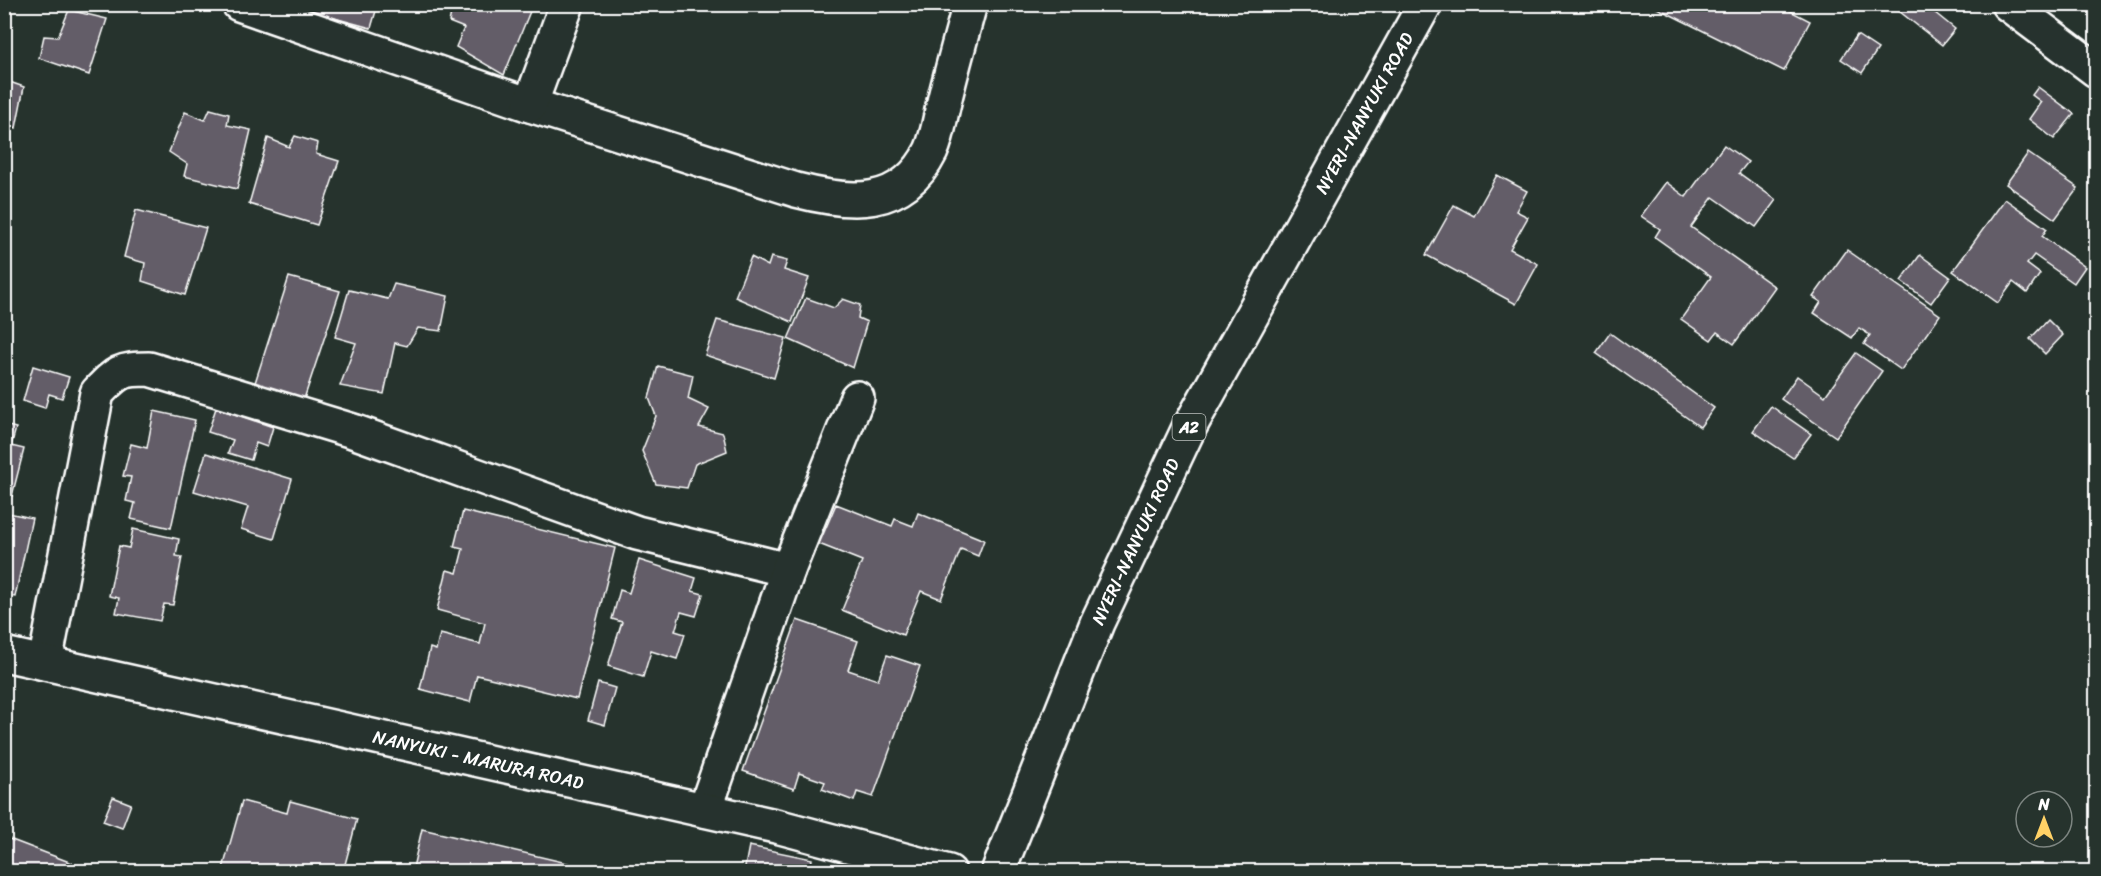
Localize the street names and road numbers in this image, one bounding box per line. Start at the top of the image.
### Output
street label: NYERI-NANYUKI ROAD [1306,26,1422,200]
road number: A2 [1172,414,1206,440]
street label: NYERI-NANYUKI ROAD [1082,453,1189,630]
street label: NANYUKI - MARURA ROAD [370,721,587,799]

